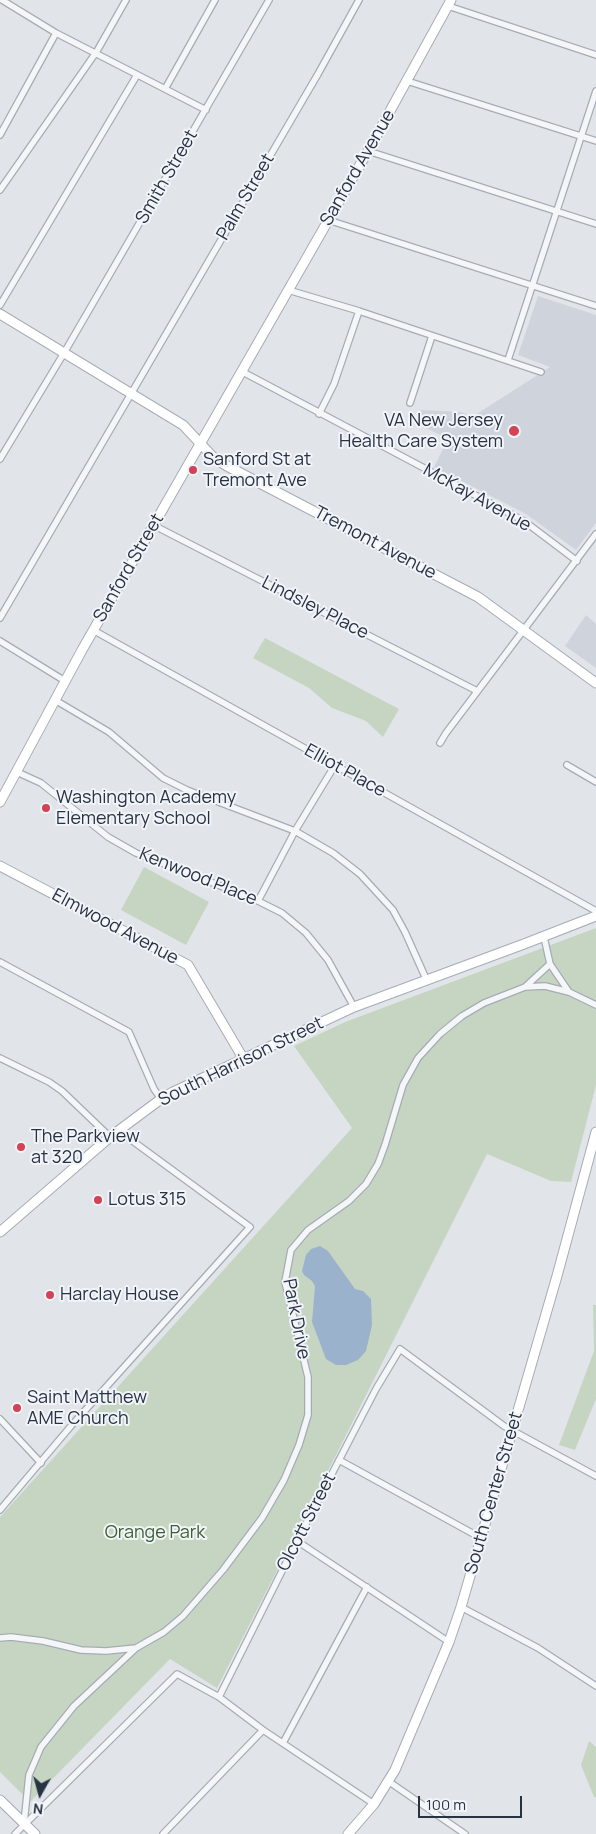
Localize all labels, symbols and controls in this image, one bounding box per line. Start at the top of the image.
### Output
street label: Sanford Avenue [316,106,400,230]
street label: Smith Street [131,126,203,228]
street label: Palm Street [213,150,279,244]
place label: VA New Jersey Health Care System [339,410,503,452]
marker: VA New Jersey Health Care System [507,424,521,438]
place label: Sanford St at Tremont Ave [203,449,311,492]
street label: McKay Avenue [419,459,535,537]
marker: Sanford St at Tremont Ave [187,464,199,476]
street label: Tremont Avenue [310,502,440,584]
street label: Sanford Street [89,510,169,626]
street label: Lindsley Place [258,572,372,644]
street label: Elliot Place [301,740,389,802]
place label: Washington Academy Elementary School [56,787,236,830]
marker: Washington Academy Elementary School [40,802,52,814]
street label: Kenwood Place [136,844,260,910]
street label: Elmwood Avenue [48,885,182,969]
street label: South Harrison Street [155,1013,327,1111]
place label: The Parkview at 320 [31,1126,140,1168]
marker: The Parkview at 320 [15,1141,27,1153]
place label: Lotus 315 [108,1189,186,1211]
marker: Lotus 315 [92,1194,104,1206]
street label: Park Drive [278,1277,314,1361]
place label: Harclay House [60,1284,179,1306]
marker: Harclay House [44,1289,56,1301]
place label: Saint Matthew AME Church [27,1387,147,1430]
marker: Saint Matthew AME Church [11,1402,23,1414]
street label: South Center Street [460,1409,528,1577]
street label: Olcott Street [273,1469,341,1575]
park label: Orange Park [105,1522,205,1544]
north arrow [15,1769,65,1819]
scale bar [421,1786,525,1818]
text: 100 m [426,1794,466,1815]
text: N [32,1799,44,1819]

